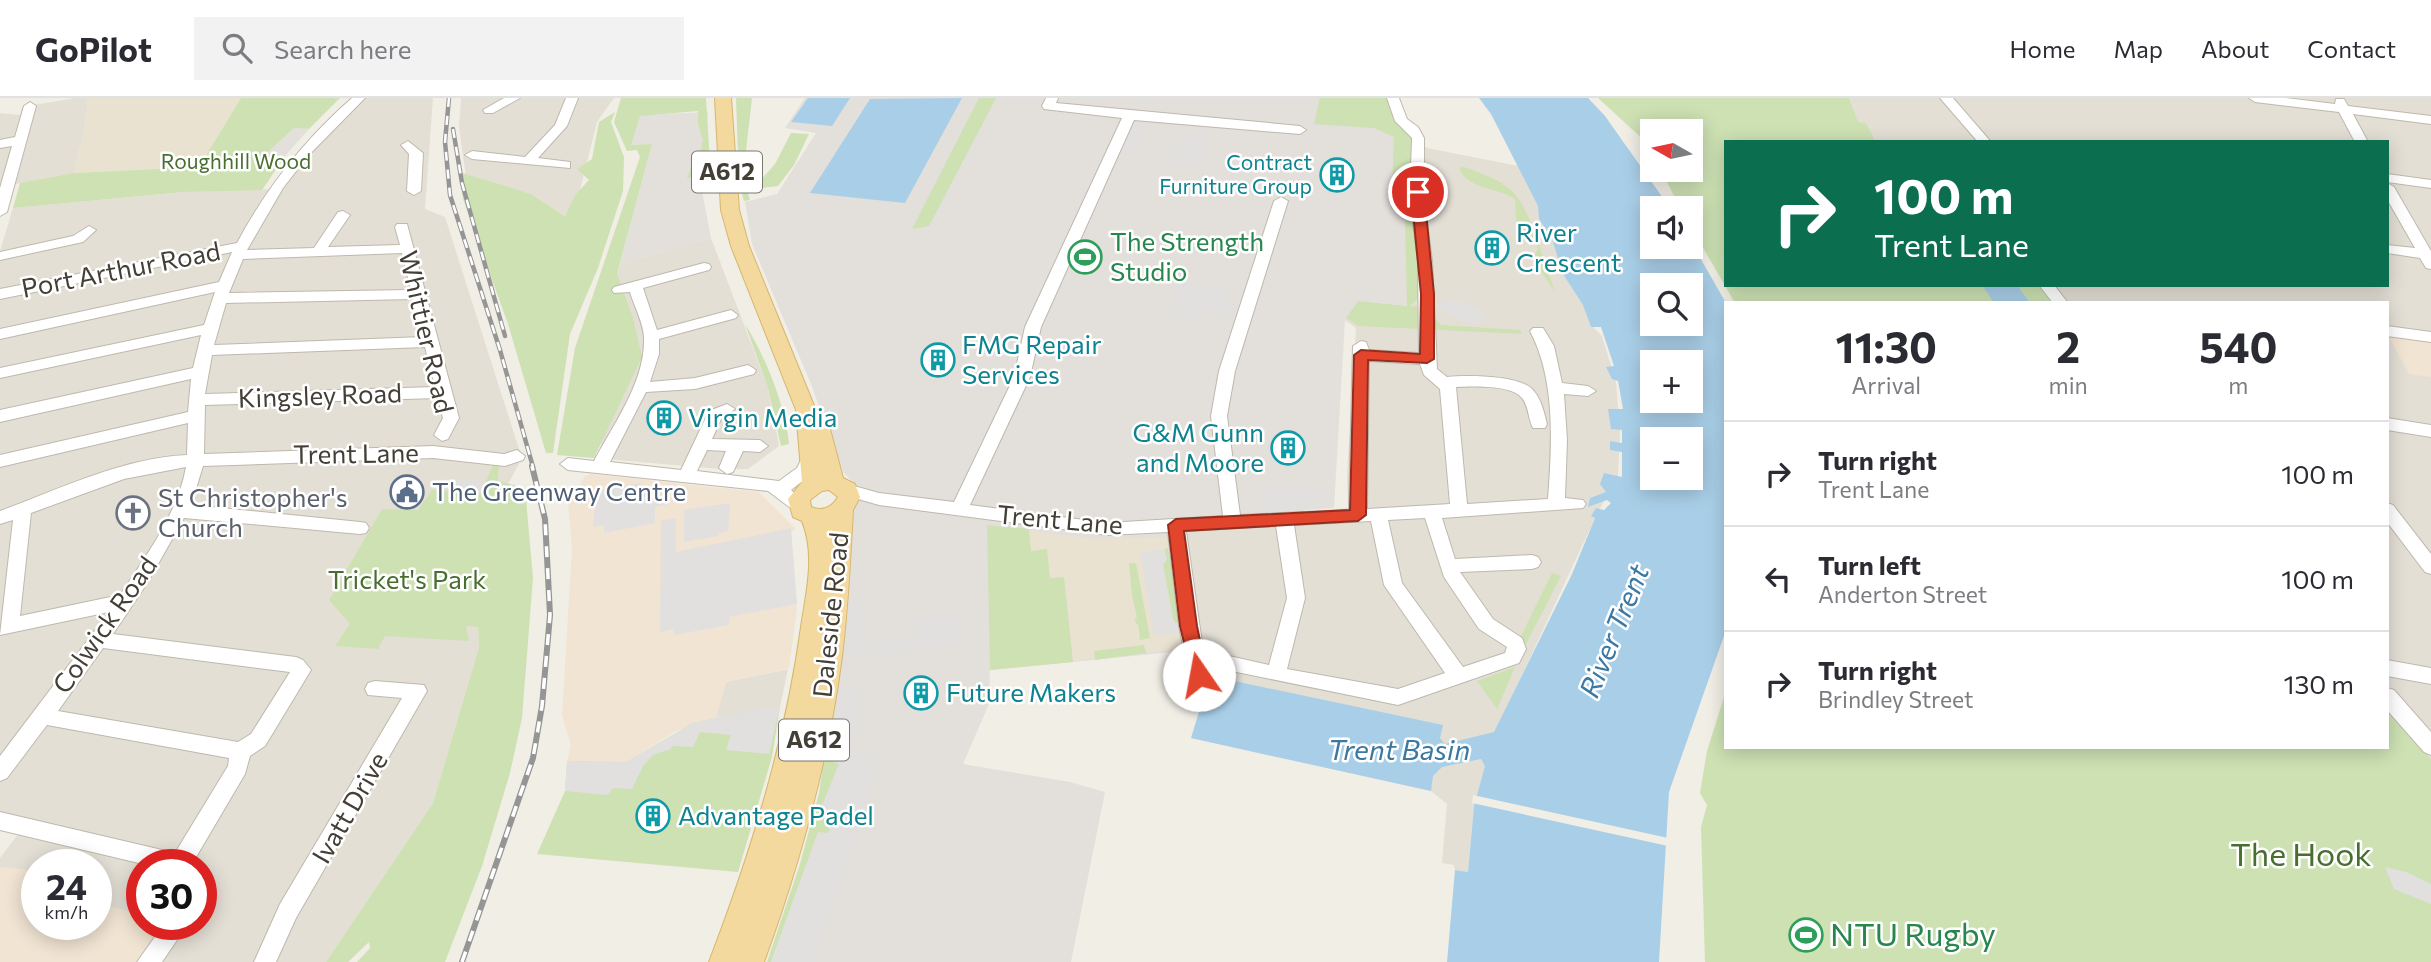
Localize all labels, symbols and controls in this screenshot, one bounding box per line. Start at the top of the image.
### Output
search box [194,17,684,80]
text: GoPilot [35,28,152,69]
icon: search [218,29,256,67]
text: Search here [274,33,411,64]
text: Home [2010,34,2076,63]
text: Map [2114,34,2163,63]
text: About [2201,34,2269,63]
text: Contact [2307,34,2396,63]
north arrow [1640,119,1703,182]
map controls [1640,119,1703,490]
park label: Roughhill Wood [161,148,311,173]
place label: Contract Furniture Group [1159,149,1312,198]
road number: A612 [692,152,762,192]
building icon: Contract Furniture Group [1318,156,1356,194]
pin [1388,162,1448,222]
text: 100 m [1874,164,2013,224]
icon: right [1759,168,1850,259]
icon: arrive [1399,173,1437,211]
button: sound [1640,196,1703,259]
place label: River Crescent [1516,216,1621,277]
text: Trent Lane [1874,224,2029,264]
place label: The Strength Studio [1110,225,1264,286]
building icon: River Crescent [1473,229,1511,267]
street label: Port Arthur Road [19,234,223,303]
sports icon: The Strength Studio [1066,238,1104,276]
street label: Whittier Road [394,247,461,416]
button: search [1640,273,1703,336]
text: 11:30 [1836,320,1937,372]
text: 2 [2056,320,2080,372]
text: 540 [2199,320,2277,372]
place label: FMG Repair Services [962,328,1102,389]
building icon: FMG Repair Services [919,341,957,379]
button: + [1640,350,1703,413]
text: Arrival [1851,371,1921,399]
text: min [2049,371,2088,399]
text: m [2228,371,2248,399]
street label: Kingsley Road [237,376,402,413]
building icon: Virgin Media [645,399,683,437]
place label: Virgin Media [688,401,837,432]
place label: G&M Gunn and Moore [1133,416,1264,477]
button: − [1640,427,1703,490]
building icon: G&M Gunn and Moore [1269,429,1307,467]
street label: Trent Lane [293,436,419,469]
text: Turn right [1818,444,1937,475]
icon: right [1759,455,1797,493]
text: 100 m [2281,458,2354,489]
public building icon: The Greenway Centre [388,473,426,511]
place label: The Greenway Centre [432,475,686,506]
text: Trent Lane [1818,475,1929,503]
place label: St Christopher's Church [158,481,348,542]
church icon: St Christopher's Church [114,494,152,532]
street label: Trent Lane [996,498,1124,539]
street label: Daleside Road [805,531,854,699]
text: Turn left [1818,549,1921,580]
street label: Colwick Road [45,550,162,699]
water label: River Trent [1571,559,1655,702]
icon: left [1759,560,1797,598]
park label: Tricket's Park [328,563,486,594]
text: 100 m [2281,563,2354,594]
text: Anderton Street [1818,580,1987,608]
position arrow [1162,638,1236,712]
text: Turn right [1818,654,1937,685]
icon: right [1759,665,1797,703]
text: 130 m [2283,668,2354,699]
building icon: Future Makers [902,674,940,712]
place label: Future Makers [946,676,1116,707]
text: Brindley Street [1818,685,1973,713]
road number: A612 [779,720,849,760]
water label: Trent Basin [1328,732,1470,766]
street label: Ivatt Drive [305,746,393,868]
building icon: Advantage Padel [634,797,672,835]
place label: Advantage Padel [678,799,874,830]
park label: The Hook [2230,833,2372,873]
speed limit sign: 30 [126,849,217,940]
text: 24 [46,864,87,907]
text: km/h [45,901,88,923]
place label: NTU Rugby [1830,913,1996,953]
sports icon: NTU Rugby [1787,916,1825,954]

